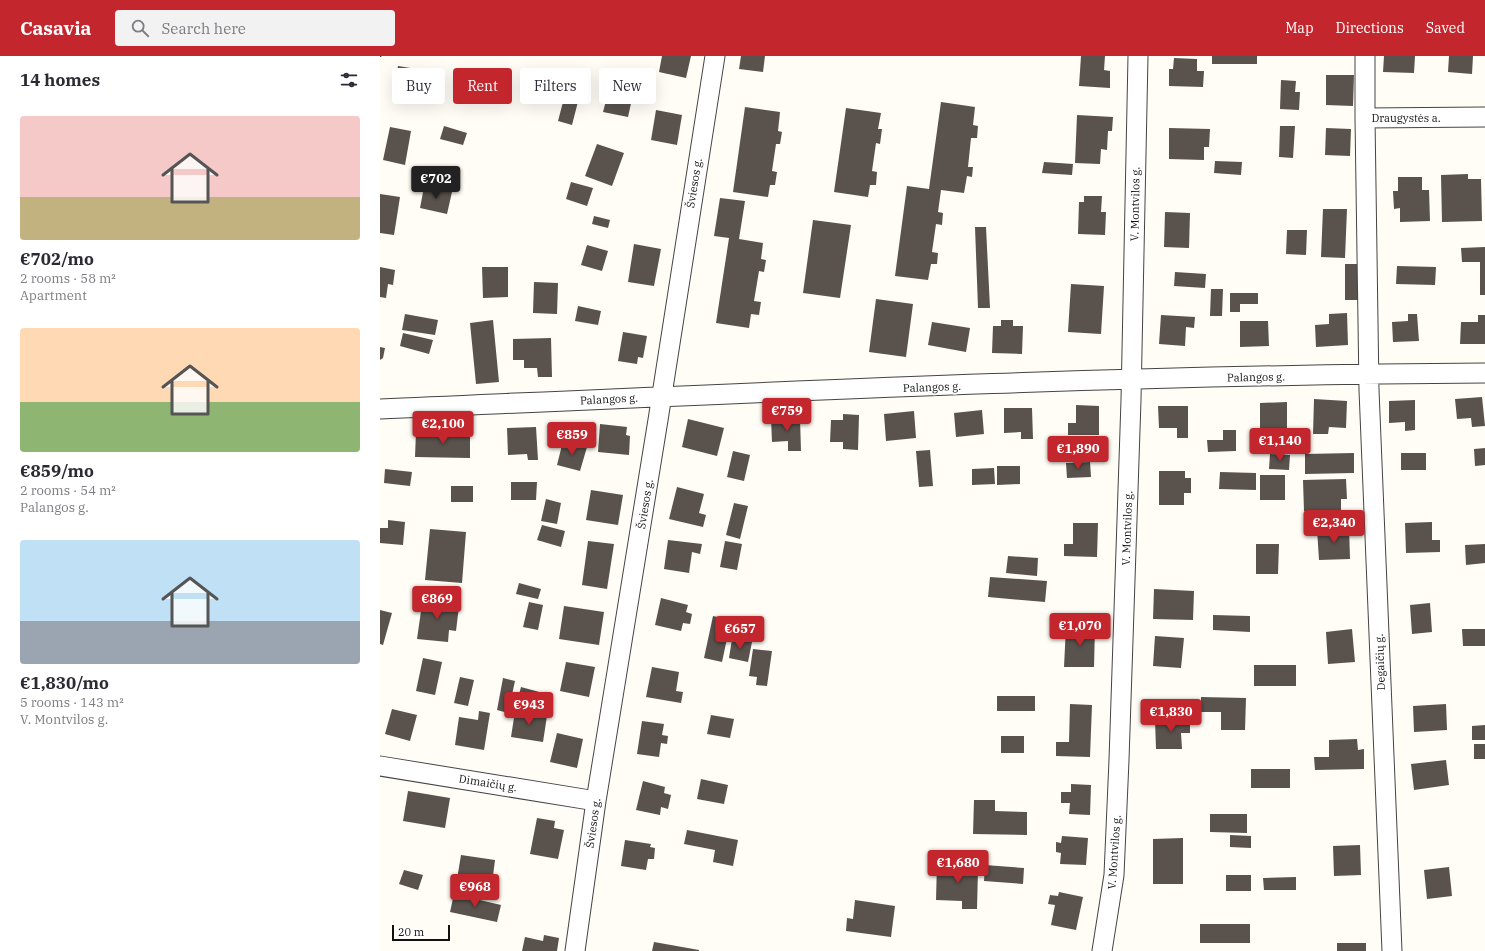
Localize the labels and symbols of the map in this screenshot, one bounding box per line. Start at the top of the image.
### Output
street label: Draugystės a. [1371,111,1441,125]
street label: Šviesos g. [683,157,705,209]
pin: €702 [412,166,460,200]
street label: V. Montvilos g. [1127,167,1143,241]
street label: Palangos g. [1227,369,1285,385]
street label: Palangos g. [903,379,961,395]
street label: Palangos g. [580,390,638,408]
pin: €759 [763,398,811,432]
pin: €2,100 [410,411,476,445]
pin: €859 [548,422,596,456]
pin: €1,140 [1247,428,1313,462]
pin: €1,890 [1045,436,1111,470]
street label: Šviesos g. [634,478,656,530]
street label: V. Montvilos g. [1119,490,1135,566]
pin: €2,340 [1301,510,1367,544]
pin: €869 [413,586,461,620]
pin: €1,070 [1047,613,1113,647]
pin: €657 [716,616,764,650]
street label: Degaičių g. [1372,633,1388,691]
pin: €943 [505,692,553,726]
pin: €1,830 [1138,699,1204,733]
street label: Dimaičių g. [458,771,518,795]
street label: Šviesos g. [583,797,603,849]
street label: V. Montvilos g. [1104,814,1124,890]
pin: €1,680 [925,850,991,884]
pin: €968 [451,874,499,908]
scale bar [392,923,450,942]

